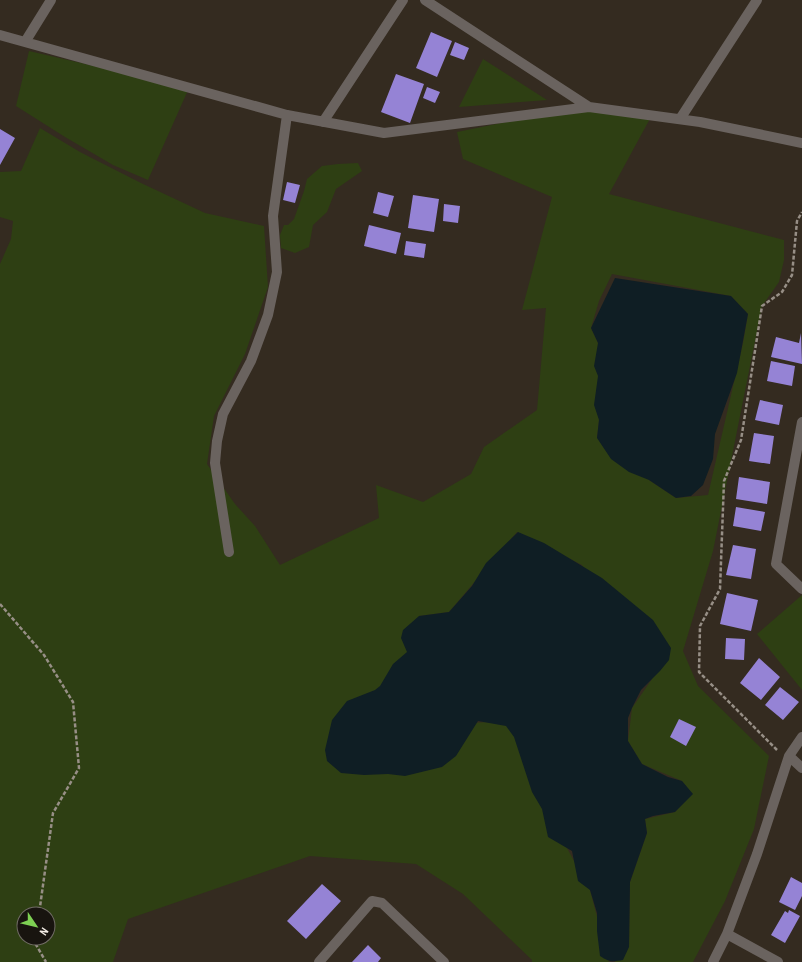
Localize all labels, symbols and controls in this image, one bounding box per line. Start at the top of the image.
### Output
north arrow [16,906,56,946]
text: N [37,925,52,938]

